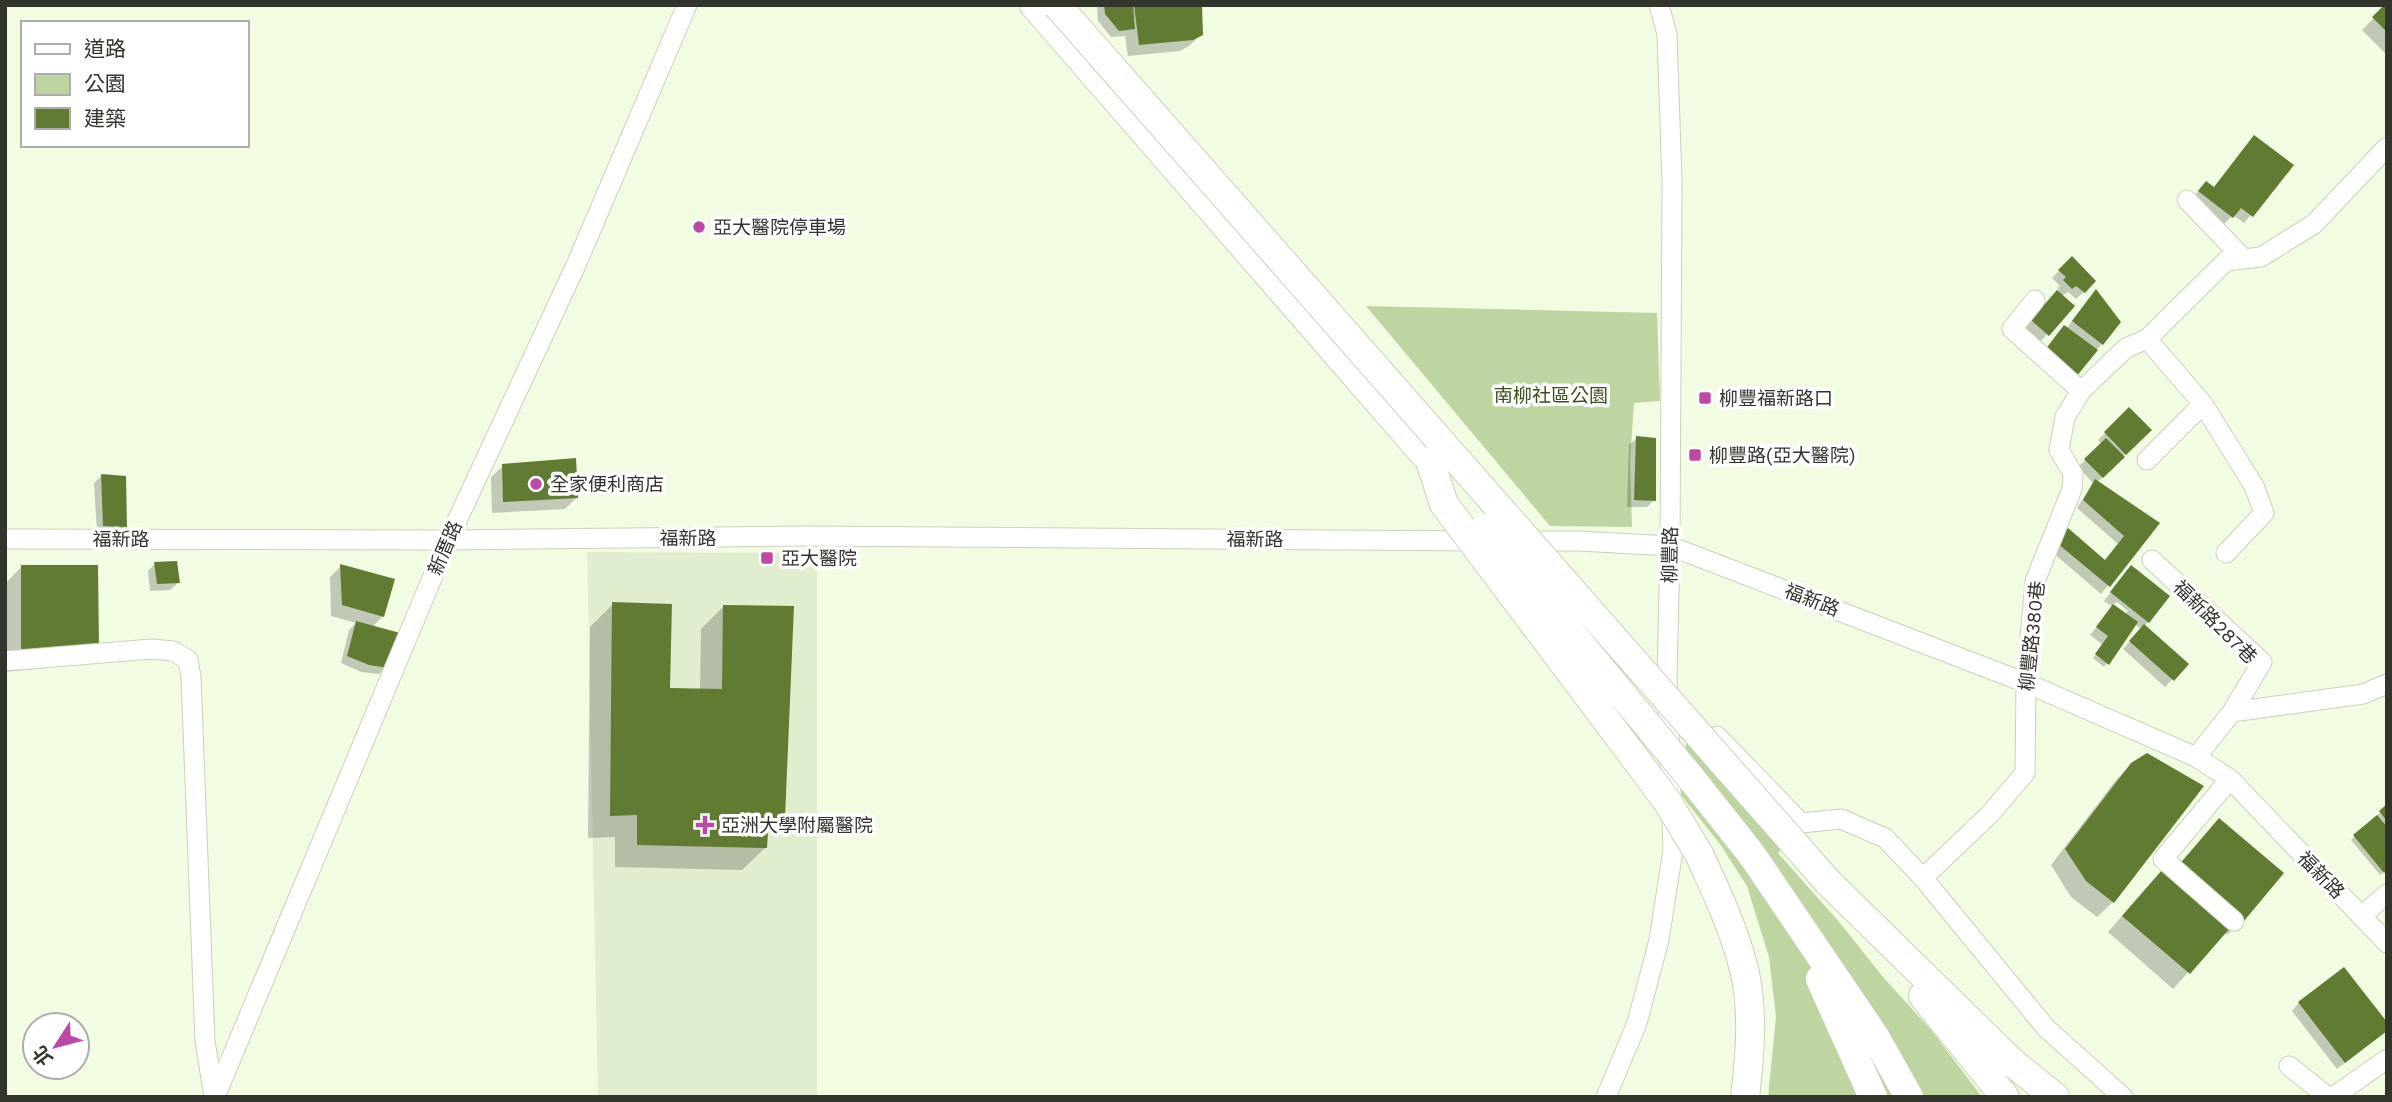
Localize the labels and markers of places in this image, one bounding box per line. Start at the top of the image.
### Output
place label: 亞大醫院停車場 [713,216,846,239]
marker: 亞大醫院停車場 [691,219,707,235]
place label: 柳豐福新路口 [1719,387,1833,410]
marker: 柳豐福新路口 [1697,390,1713,406]
place label: 柳豐路(亞大醫院) [1709,444,1855,467]
marker: 柳豐路(亞大醫院) [1687,447,1703,463]
place label: 全家便利商店 [550,473,664,496]
marker: 全家便利商店 [528,476,544,492]
place label: 亞大醫院 [781,547,857,570]
marker: 亞大醫院 [759,550,775,566]
place label: 亞洲大學附屬醫院 [721,814,873,837]
marker: 亞洲大學附屬醫院 [695,815,715,835]

